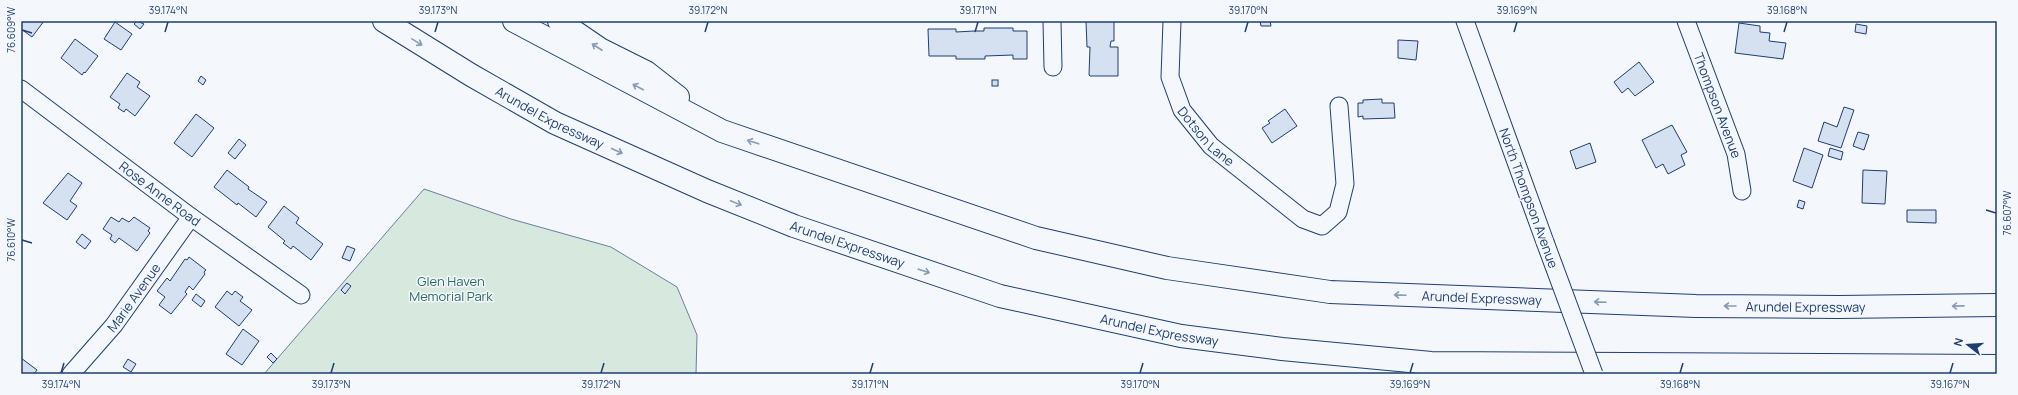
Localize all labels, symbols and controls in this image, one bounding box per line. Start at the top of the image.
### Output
text: 39.174°N [149,3,187,17]
text: 39.173°N [419,3,457,17]
text: 39.172°N [689,3,728,17]
text: 39.171°N [959,3,997,17]
text: 39.170°N [1228,3,1268,17]
text: 39.169°N [1497,3,1537,17]
text: 39.168°N [1767,3,1807,17]
text: 76.609°W [4,6,18,53]
one-way arrow [411,38,422,46]
one-way arrow [592,43,603,51]
street label: Thompson Avenue [1690,50,1746,161]
street label: Arundel Expressway [492,82,607,153]
one-way arrow [632,83,644,91]
street label: Dotson Lane [1174,103,1238,170]
street label: North Thompson Avenue [1495,125,1563,271]
one-way arrow [747,137,759,145]
one-way arrow [611,148,623,155]
street label: Rose Anne Road [116,157,204,230]
text: 76.607°W [2000,190,2014,235]
one-way arrow [730,199,742,207]
street label: Arundel Expressway [788,216,907,272]
text: 76.610°W [4,218,18,262]
street label: Marie Avenue [103,259,165,336]
one-way arrow [918,268,931,275]
park label: Glen Haven Memorial Park [409,272,493,305]
street label: Arundel Expressway [1421,287,1542,309]
one-way arrow [1394,291,1407,299]
street label: Arundel Expressway [1745,297,1866,316]
one-way arrow [1594,299,1607,306]
one-way arrow [1724,302,1737,310]
one-way arrow [1952,302,1965,309]
street label: Arundel Expressway [1099,309,1220,350]
north arrow [1948,325,1988,365]
text: N [1950,336,1966,348]
text: 39.174°N [42,377,80,391]
text: 39.173°N [312,377,350,391]
text: 39.172°N [582,377,621,391]
text: 39.171°N [851,377,889,391]
text: 39.170°N [1120,377,1160,391]
text: 39.169°N [1390,377,1430,391]
text: 39.168°N [1660,377,1700,391]
text: 39.167°N [1930,377,1970,391]

